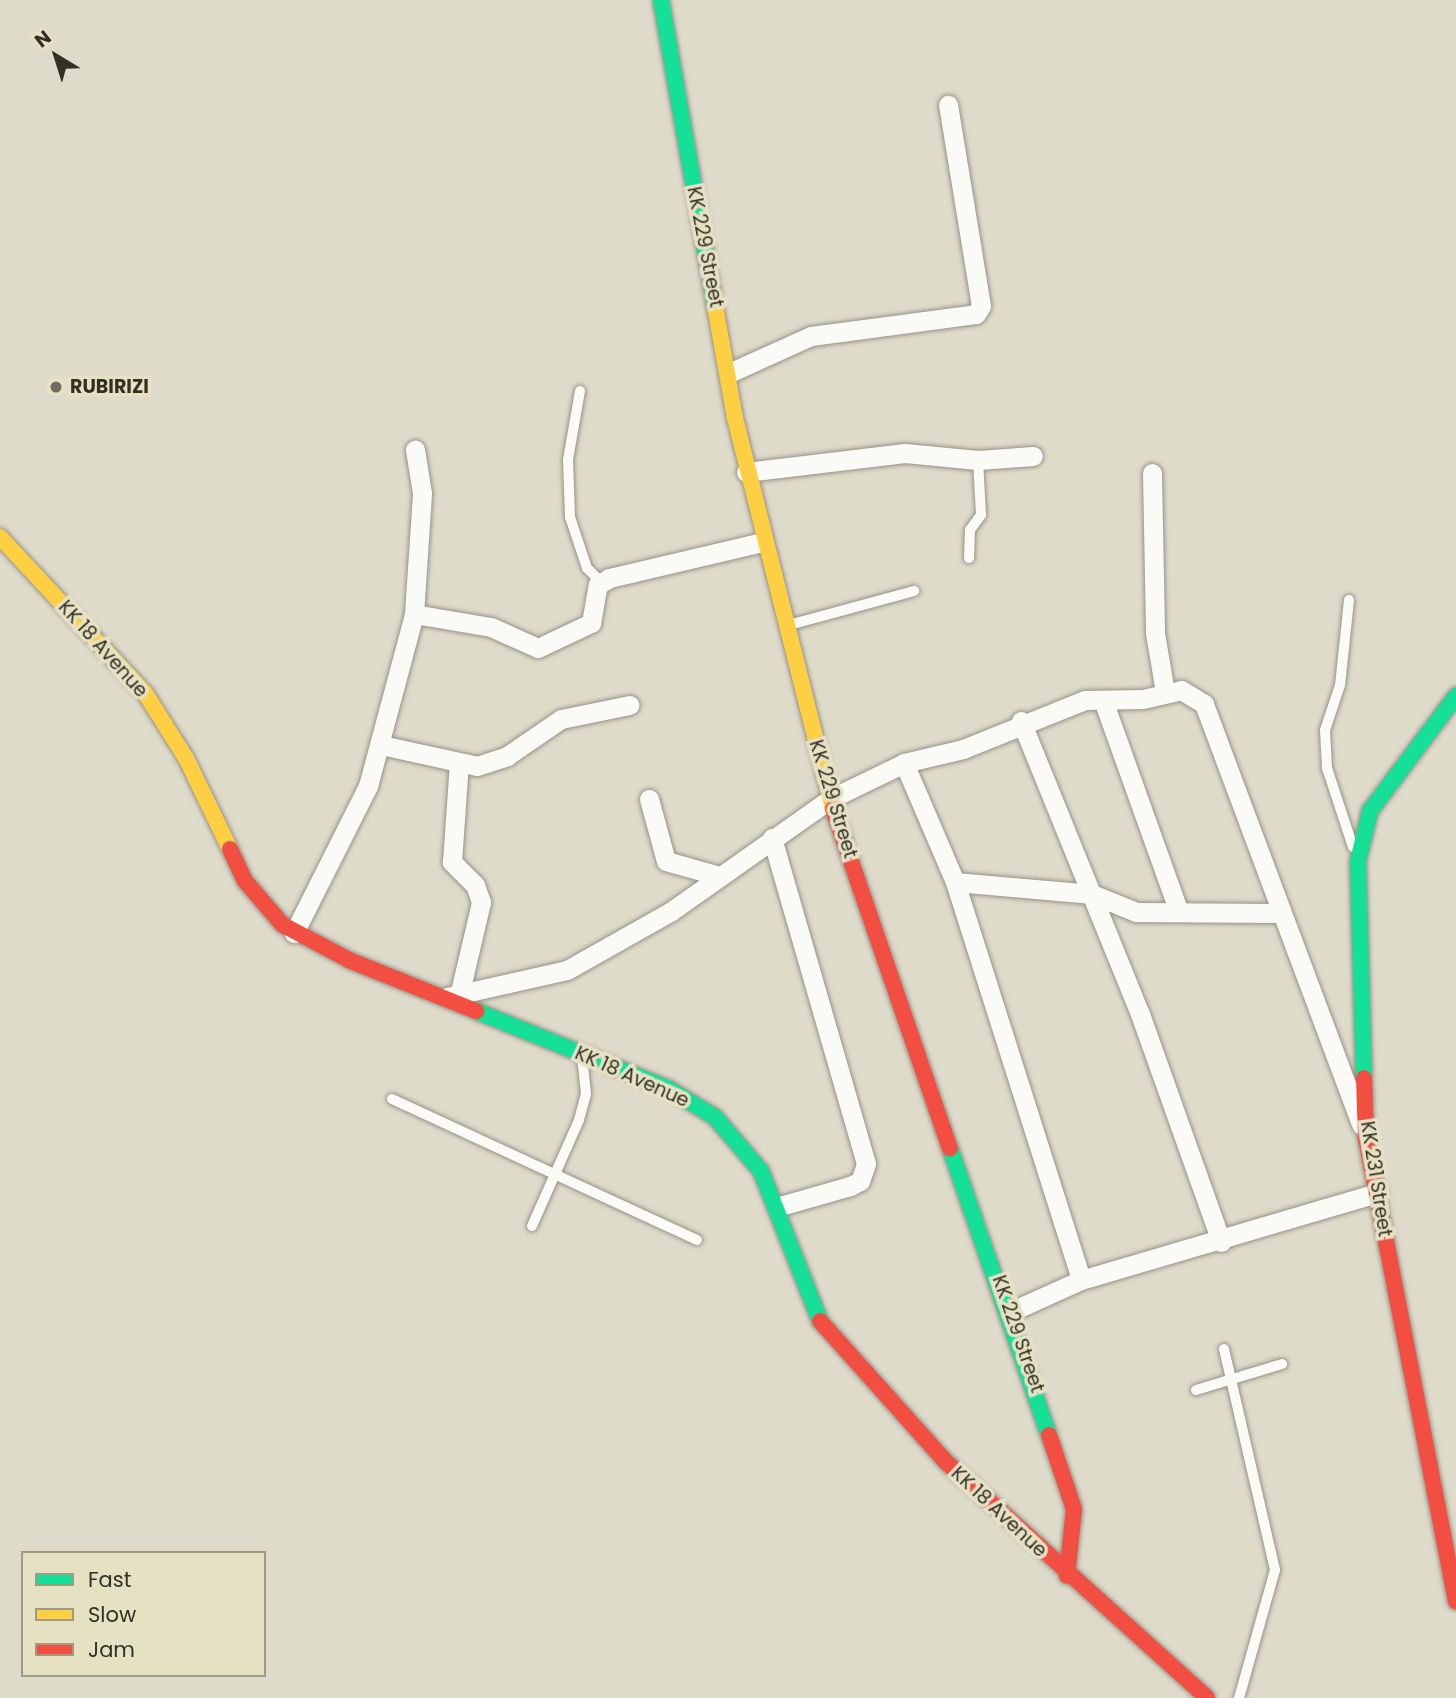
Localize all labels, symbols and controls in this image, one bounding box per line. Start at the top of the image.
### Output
north arrow [21,21,91,91]
text: N [29,24,57,54]
street label: KK 229 Street [682,185,728,309]
place label: RUBIRIZI [70,376,149,398]
marker: RUBIRIZI [48,379,64,395]
street label: KK 18 Avenue [54,596,152,702]
street label: KK 229 Street [804,737,862,861]
street label: KK 18 Avenue [571,1042,693,1112]
street label: KK 231 Street [1356,1120,1396,1238]
street label: KK 229 Street [987,1272,1049,1396]
street label: KK 18 Avenue [946,1462,1052,1562]
legend [21,1551,266,1677]
text: Fast [88,1565,131,1594]
text: Slow [88,1600,136,1629]
text: Jam [88,1635,135,1664]

